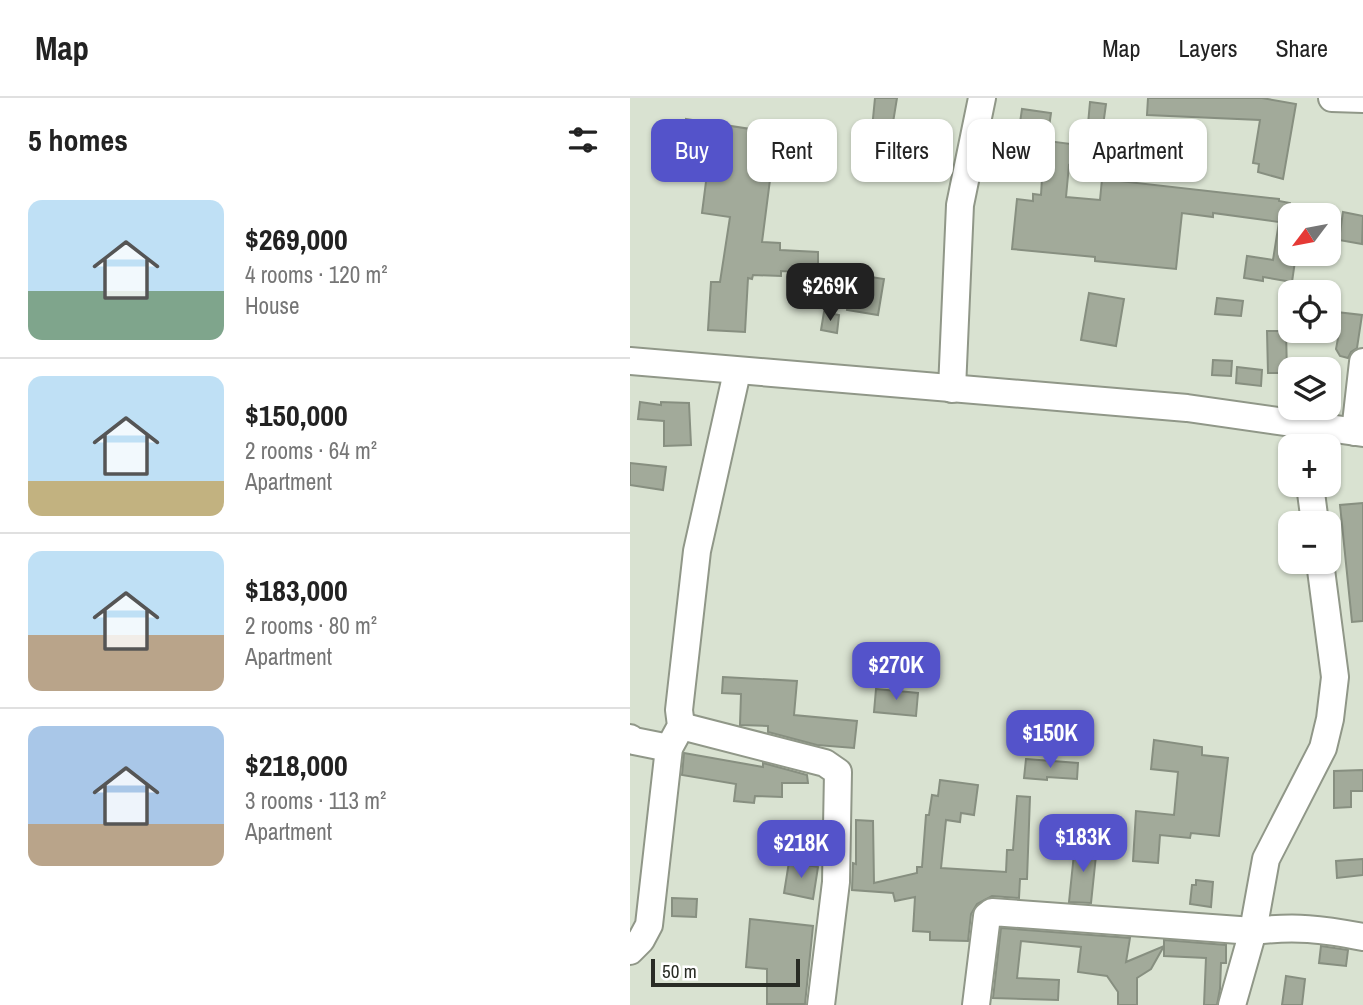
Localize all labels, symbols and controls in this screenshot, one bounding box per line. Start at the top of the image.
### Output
text: Map [35,26,89,70]
text: Map [1102,32,1140,64]
text: Layers [1178,32,1237,64]
text: Share [1275,32,1328,64]
chip: Buy [651,119,733,182]
chip: Rent [747,119,837,182]
chip: Filters [851,119,953,182]
chip: New [967,119,1055,182]
chip: Apartment [1069,119,1207,182]
text: 5 homes [28,120,128,160]
icon: filters [564,121,602,159]
north arrow [1278,203,1340,266]
map controls [1278,203,1341,574]
text: $269,000 [245,219,348,259]
icon: home [84,228,168,312]
text: 4 rooms · 120 m² [245,259,388,290]
pin: $269K [781,264,879,323]
text: $269K [802,270,858,301]
button: locate [1278,280,1341,343]
text: House [245,290,300,321]
button: layers [1278,357,1341,420]
text: $150,000 [245,395,348,435]
icon: home [84,404,168,488]
button: + [1278,434,1341,497]
text: 2 rooms · 64 m² [245,435,377,466]
text: Apartment [245,466,332,497]
button: − [1278,511,1341,574]
text: $183,000 [245,570,348,610]
icon: home [84,579,168,663]
text: 2 rooms · 80 m² [245,610,377,641]
text: Apartment [245,641,332,672]
pin: $270K [847,642,945,702]
text: $270K [868,649,924,680]
pin: $150K [1001,710,1099,770]
text: $150K [1022,717,1078,748]
text: $218,000 [245,745,348,785]
icon: home [84,754,168,838]
text: 3 rooms · 113 m² [245,785,386,816]
pin: $183K [1034,814,1132,874]
text: Apartment [245,816,332,847]
pin: $218K [752,820,850,880]
text: $183K [1055,821,1111,852]
text: $218K [773,827,829,858]
scale bar [651,956,800,988]
text: 50 m [662,958,697,984]

